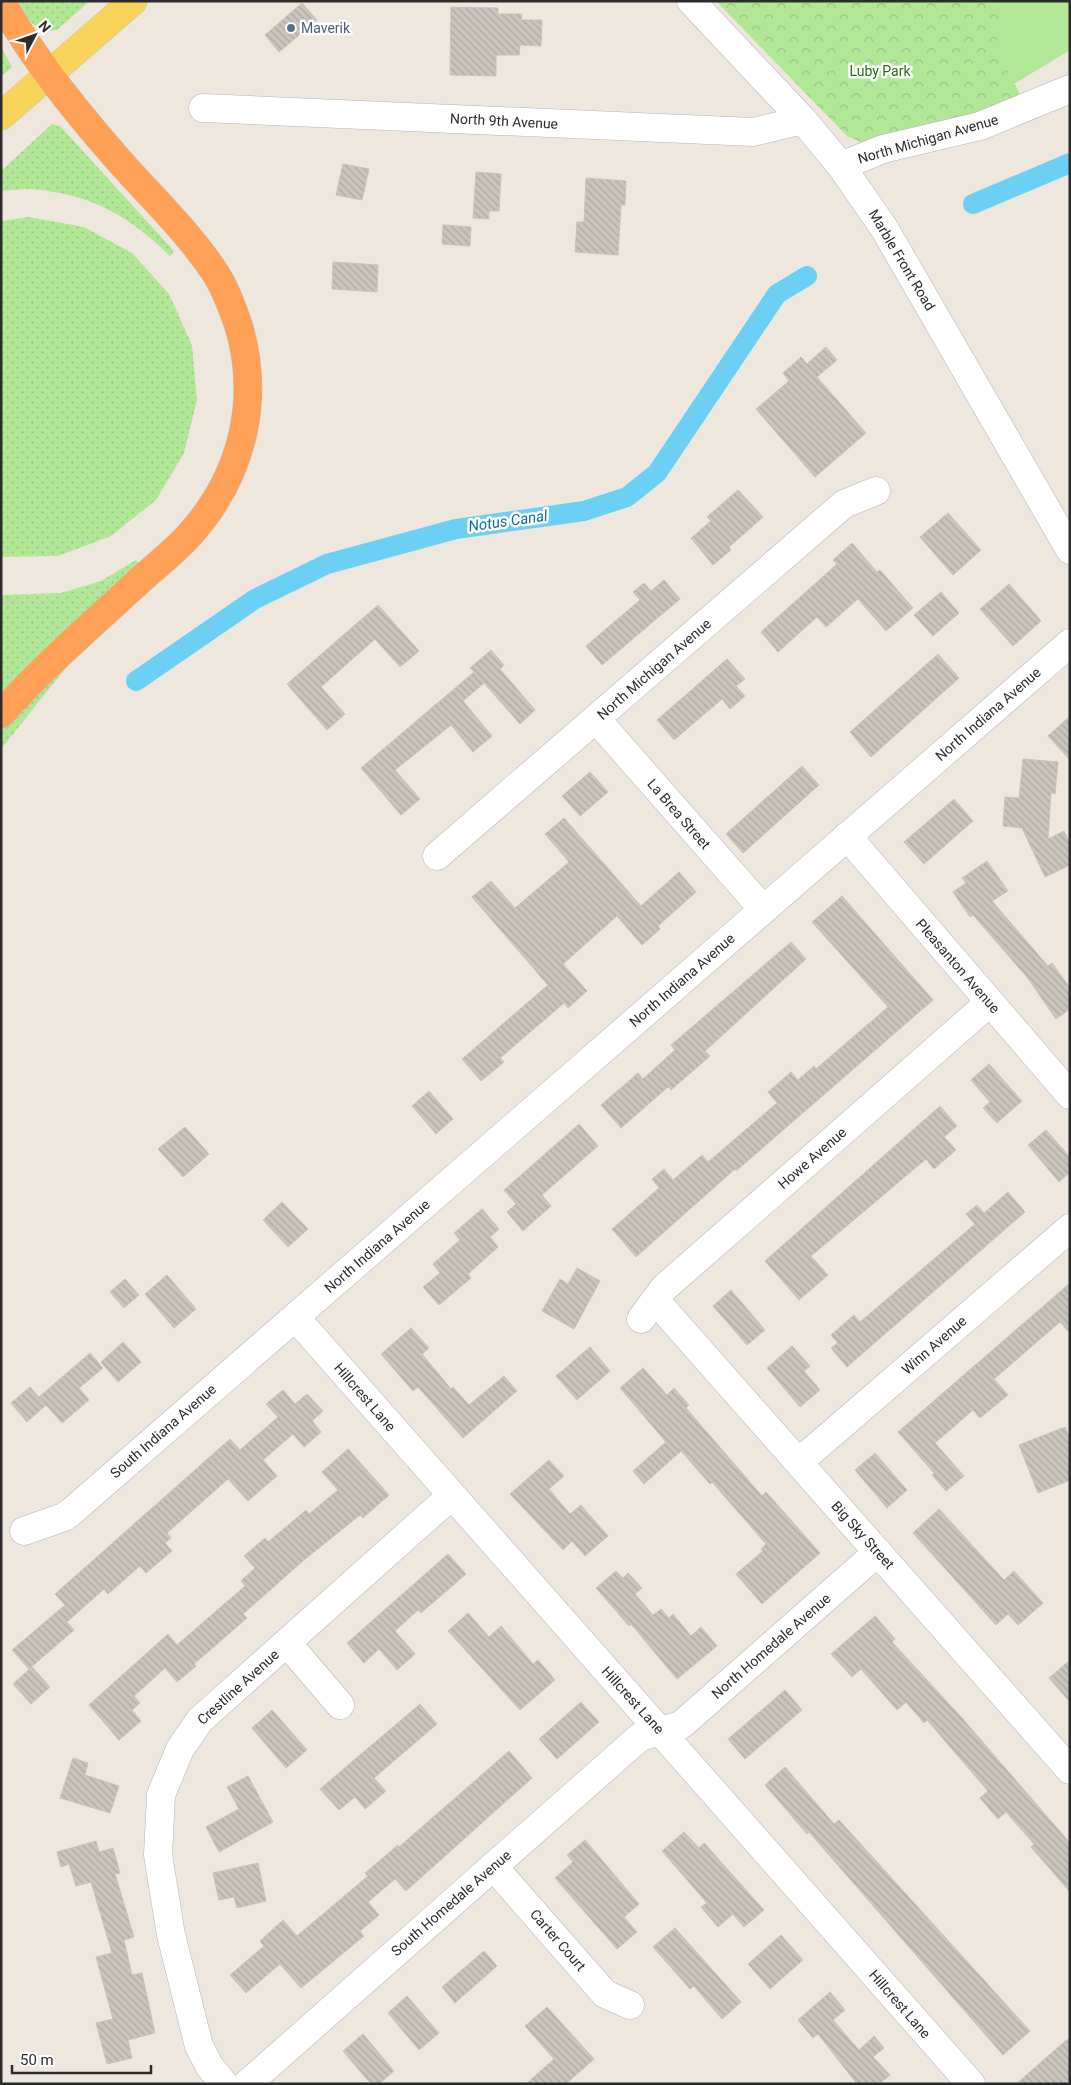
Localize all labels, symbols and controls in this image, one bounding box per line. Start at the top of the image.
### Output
north arrow [10,10,60,60]
text: N [36,17,54,35]
place label: Maverik [301,20,351,36]
marker: Maverik [285,22,297,34]
park label: Luby Park [849,63,911,79]
street label: North 9th Avenue [450,110,558,132]
street label: North Michigan Avenue [856,111,1000,167]
street label: Marble Front Road [866,207,938,313]
water label: Notus Canal [467,506,549,535]
street label: North Michigan Avenue [594,615,714,723]
street label: North Indiana Avenue [932,664,1044,764]
street label: La Brea Street [644,776,714,853]
street label: Pleasanton Avenue [913,916,1003,1016]
street label: North Indiana Avenue [626,930,738,1030]
street label: Howe Avenue [775,1124,849,1192]
street label: North Indiana Avenue [321,1196,433,1296]
street label: Winn Avenue [898,1313,970,1377]
street label: Hillcrest Lane [331,1360,399,1434]
street label: South Indiana Avenue [107,1381,219,1481]
street label: Big Sky Street [828,1498,898,1573]
street label: North Homedale Avenue [708,1590,834,1702]
street label: Crestline Avenue [194,1646,282,1728]
street label: Hillcrest Lane [599,1663,667,1737]
street label: South Homedale Avenue [388,1847,514,1959]
street label: Carter Court [527,1906,589,1974]
street label: Hillcrest Lane [866,1967,934,2041]
scale bar [12,2042,151,2074]
text: 50 m [20,2051,54,2069]

